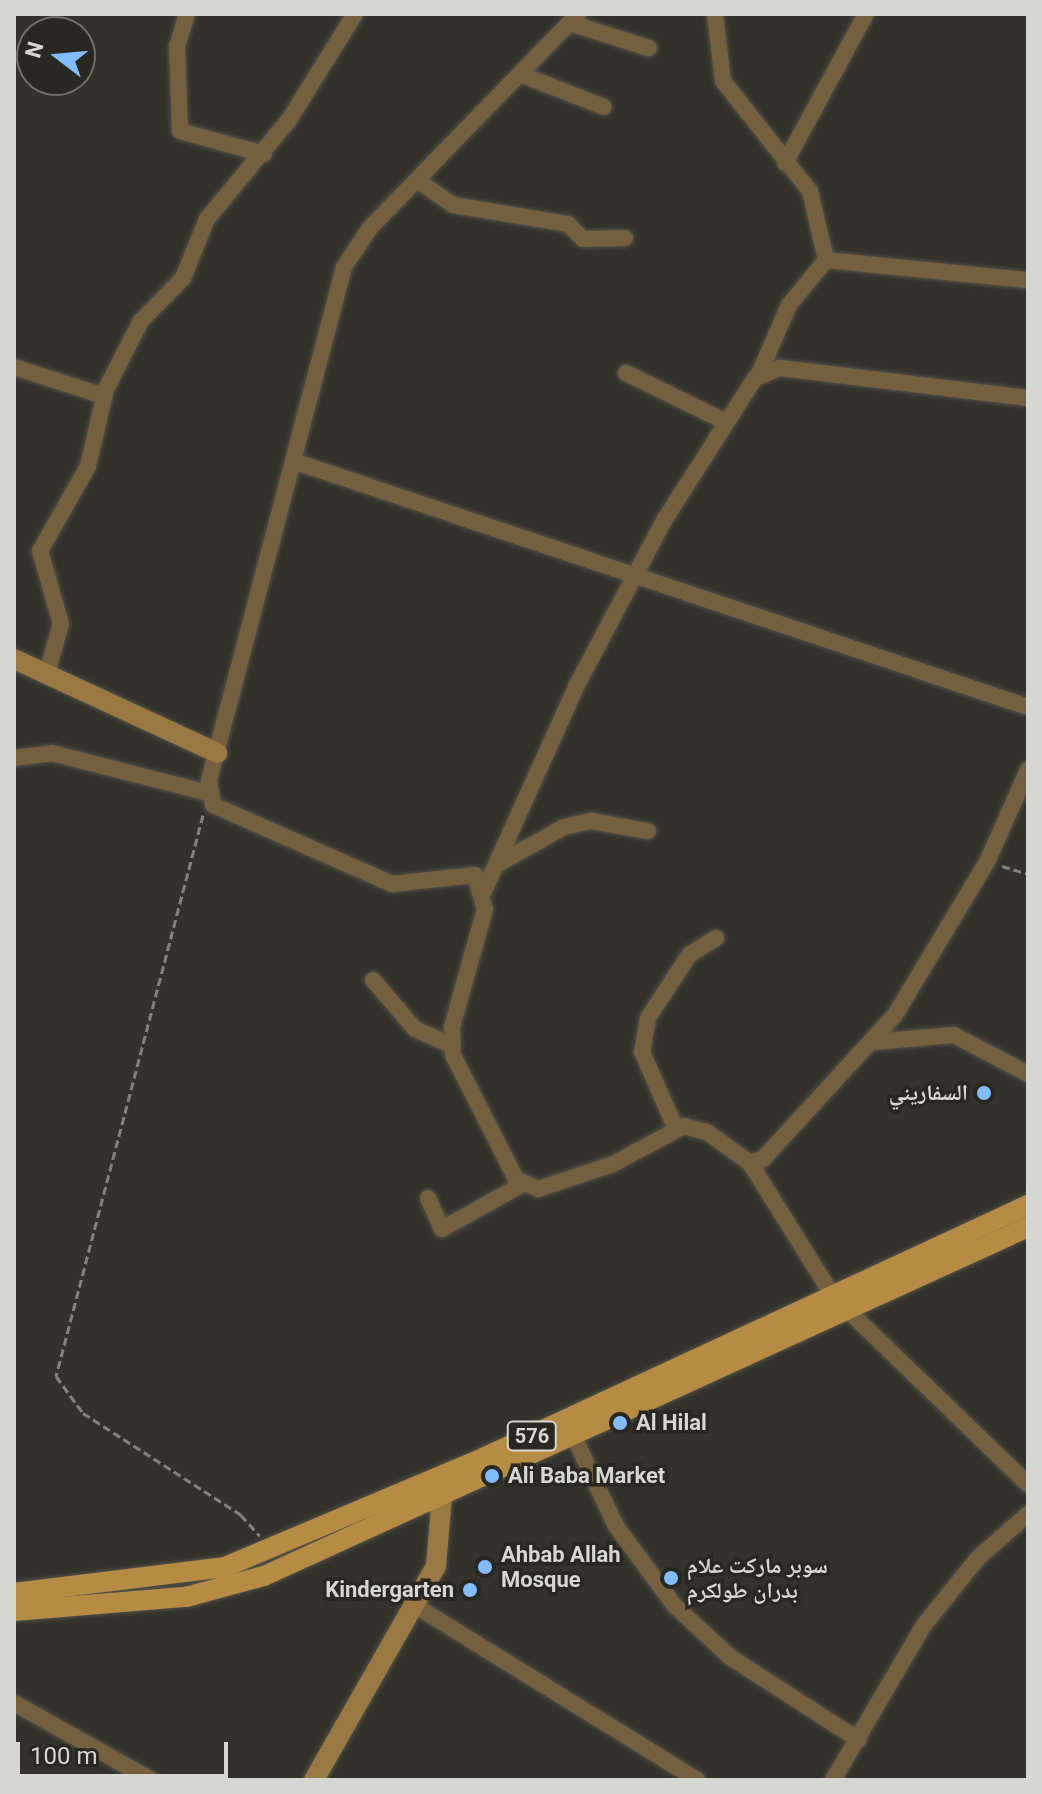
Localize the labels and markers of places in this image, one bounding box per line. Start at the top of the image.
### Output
place label: السفاريني [889,1080,968,1106]
marker: السفاريني [975,1084,993,1102]
place label: Al Hilal [636,1410,707,1436]
marker: Al Hilal [611,1414,629,1432]
place label: Ali Baba Market [508,1463,665,1489]
marker: Ali Baba Market [483,1467,501,1485]
place label: Ahbab Allah Mosque [501,1541,621,1592]
place label: سوبر ماركت علام بدران طولكرم [687,1552,828,1604]
marker: Ahbab Allah Mosque [476,1558,494,1576]
marker: سوبر ماركت علام بدران طولكرم [662,1569,680,1587]
place label: Kindergarten [325,1577,454,1603]
marker: Kindergarten [461,1581,479,1599]

